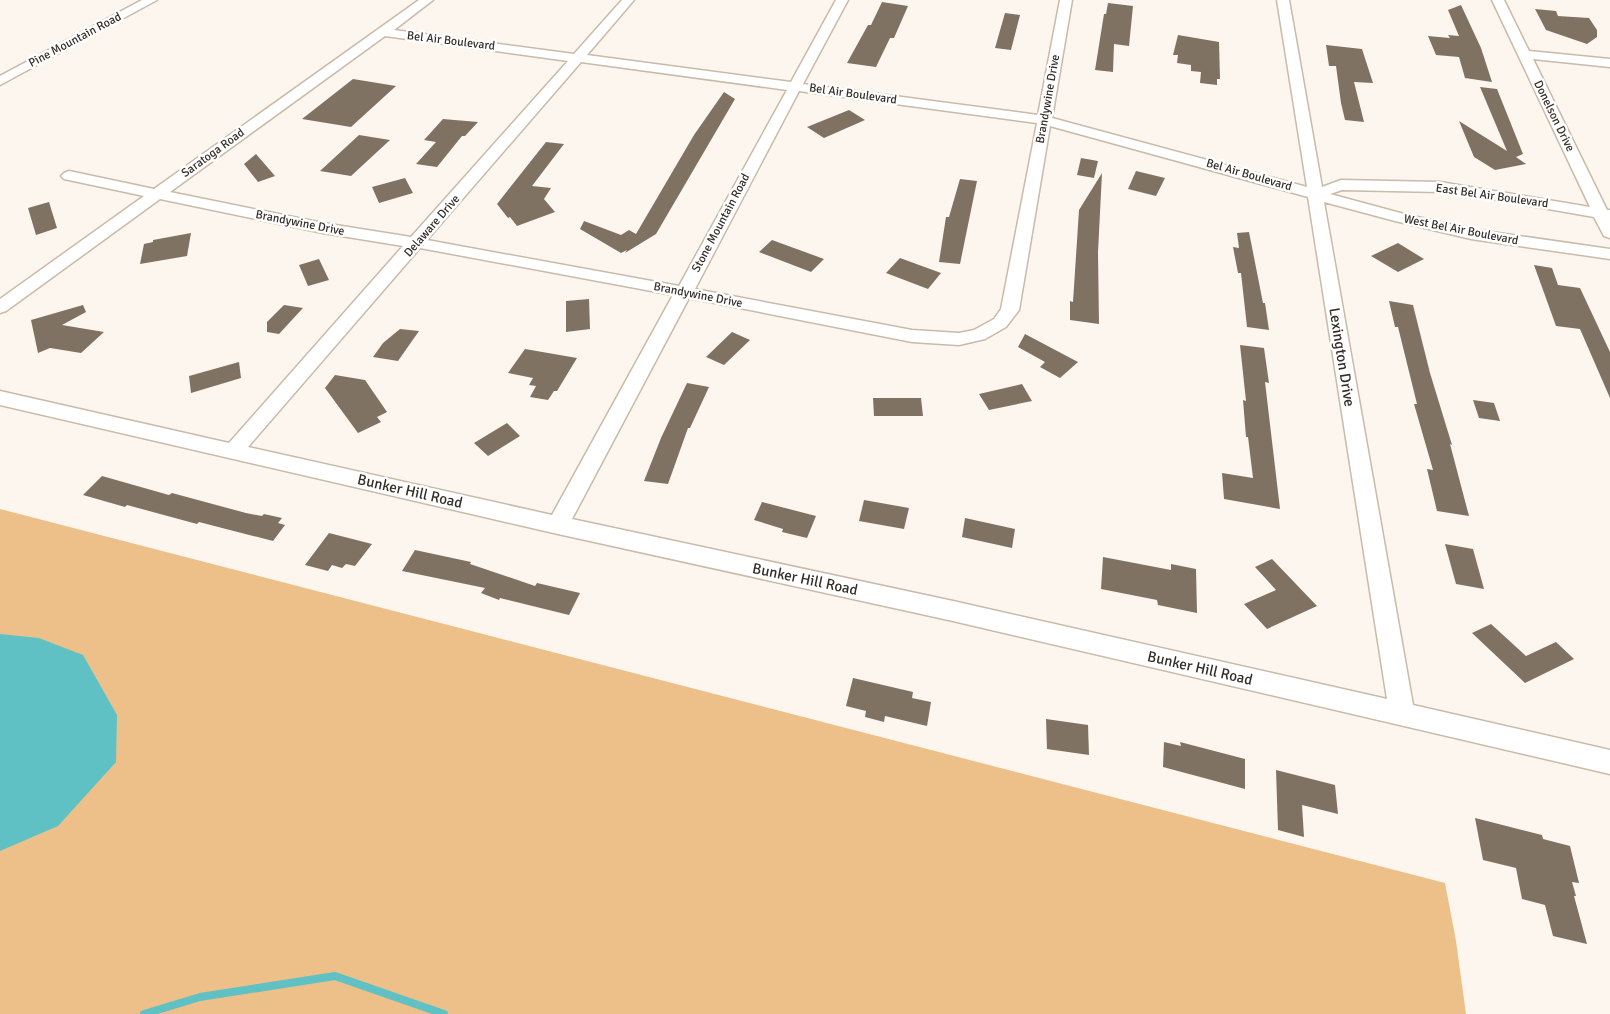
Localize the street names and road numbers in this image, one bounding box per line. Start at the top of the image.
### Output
street label: Pine Mountain Road [26,9,124,71]
street label: Bel Air Boulevard [406,28,496,54]
street label: Brandywine Drive [1033,53,1063,145]
street label: Donelson Drive [1530,78,1578,154]
street label: Bel Air Boulevard [808,80,898,108]
street label: Saratoga Road [179,125,247,181]
street label: Bel Air Boulevard [1204,156,1294,194]
street label: Stone Mountain Road [689,171,753,275]
street label: East Bel Air Boulevard [1435,181,1549,211]
street label: Delaware Drive [401,192,463,260]
street label: Brandywine Drive [254,207,346,239]
street label: West Bel Air Boulevard [1402,212,1520,248]
street label: Brandywine Drive [652,279,744,311]
street label: Lexington Drive [1325,306,1359,408]
street label: Bunker Hill Road [356,470,464,512]
street label: Bunker Hill Road [751,559,859,599]
street label: Bunker Hill Road [1146,647,1254,689]

